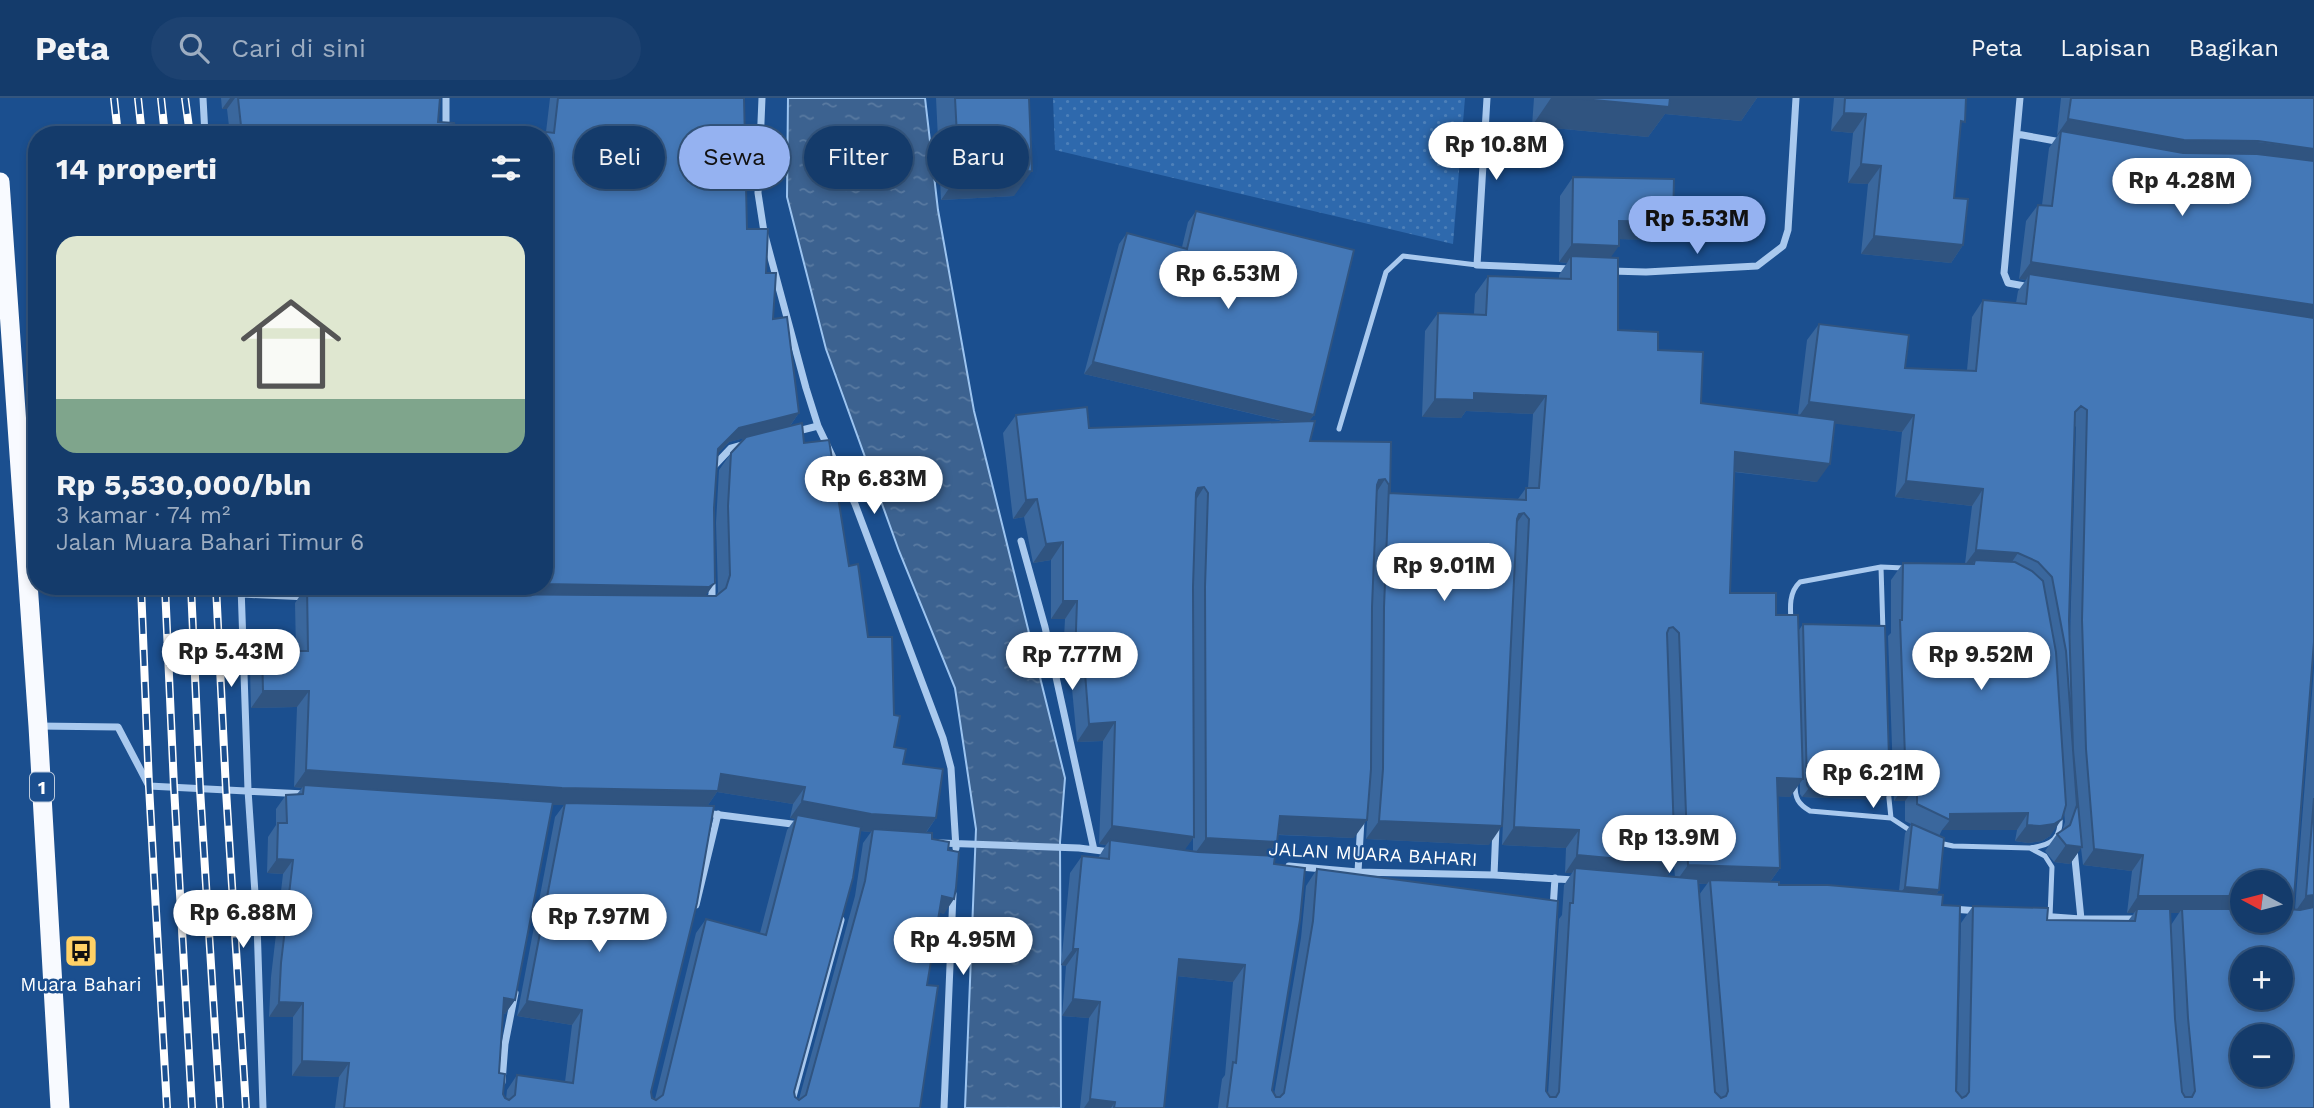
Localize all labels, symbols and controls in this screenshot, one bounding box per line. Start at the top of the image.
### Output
search box [151,17,641,80]
text: Peta [35,29,109,68]
icon: search [175,29,213,67]
text: Cari di sini [231,33,366,63]
text: Peta [1971,34,2022,62]
text: Lapisan [2060,34,2151,62]
text: Bagikan [2189,34,2279,62]
pin: Rp 10.8M [1424,122,1568,182]
chip: Beli [574,126,665,189]
chip: Sewa [679,126,790,189]
chip: Filter [804,126,913,189]
chip: Baru [927,126,1029,189]
text: Rp 10.8M [1444,131,1548,158]
icon: filters [487,149,525,187]
text: 14 properti [56,151,217,186]
pin: Rp 4.28M [2110,158,2254,218]
text: Rp 4.28M [2128,167,2236,194]
pin: Rp 5.53M [1625,197,1769,256]
text: Rp 5.53M [1645,205,1749,232]
pin: Rp 6.53M [1156,252,1300,311]
text: Rp 6.53M [1175,260,1281,287]
icon: home [228,281,354,407]
pin: Rp 6.83M [802,456,946,516]
text: Rp 6.83M [821,465,927,492]
text: Rp 5,530,000/bln [56,467,311,502]
text: 3 kamar · 74 m² [56,502,230,529]
text: Jalan Muara Bahari Timur 6 [56,529,364,556]
pin: Rp 9.01M [1372,544,1516,603]
text: Rp 9.01M [1393,552,1495,579]
pin: Rp 5.43M [159,630,303,689]
pin: Rp 7.77M [1000,632,1144,692]
pin: Rp 9.52M [1909,632,2053,692]
text: Rp 5.43M [178,638,284,665]
text: Rp 7.77M [1022,641,1122,668]
text: Rp 9.52M [1928,641,2034,668]
pin: Rp 6.21M [1801,750,1945,810]
text: Rp 6.21M [1822,759,1924,786]
road number: 1 [30,772,54,802]
pin: Rp 13.9M [1597,816,1741,875]
text: Rp 13.9M [1618,824,1720,851]
street label: JALAN MUARA BAHARI [1268,837,1478,871]
north arrow [2230,870,2292,933]
map controls [2230,870,2293,1087]
pin: Rp 6.88M [171,890,315,950]
pin: Rp 7.97M [527,894,671,954]
text: Rp 6.88M [189,899,297,926]
text: Rp 7.97M [548,903,650,930]
pin: Rp 4.95M [891,918,1035,977]
text: Rp 4.95M [910,926,1016,953]
bus stop icon: Muara Bahari [62,932,100,970]
button: + [2230,947,2293,1010]
place label: Muara Bahari [20,973,142,996]
button: − [2230,1024,2293,1087]

